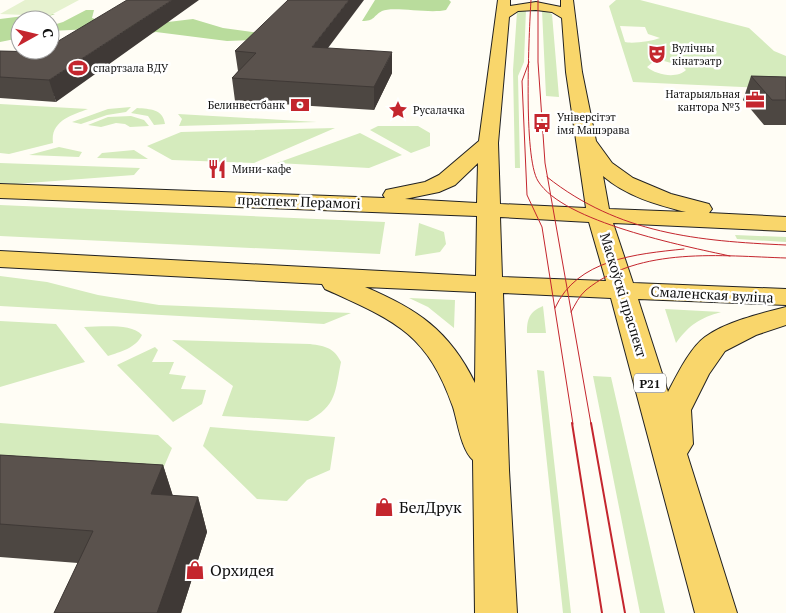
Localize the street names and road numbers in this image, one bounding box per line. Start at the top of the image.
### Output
street label: праспект Перамогі [237,189,361,213]
street label: Маскоўскі праспект [596,230,652,360]
street label: Смаленская вуліца [650,281,774,307]
road number: Р21 [634,373,666,392]

